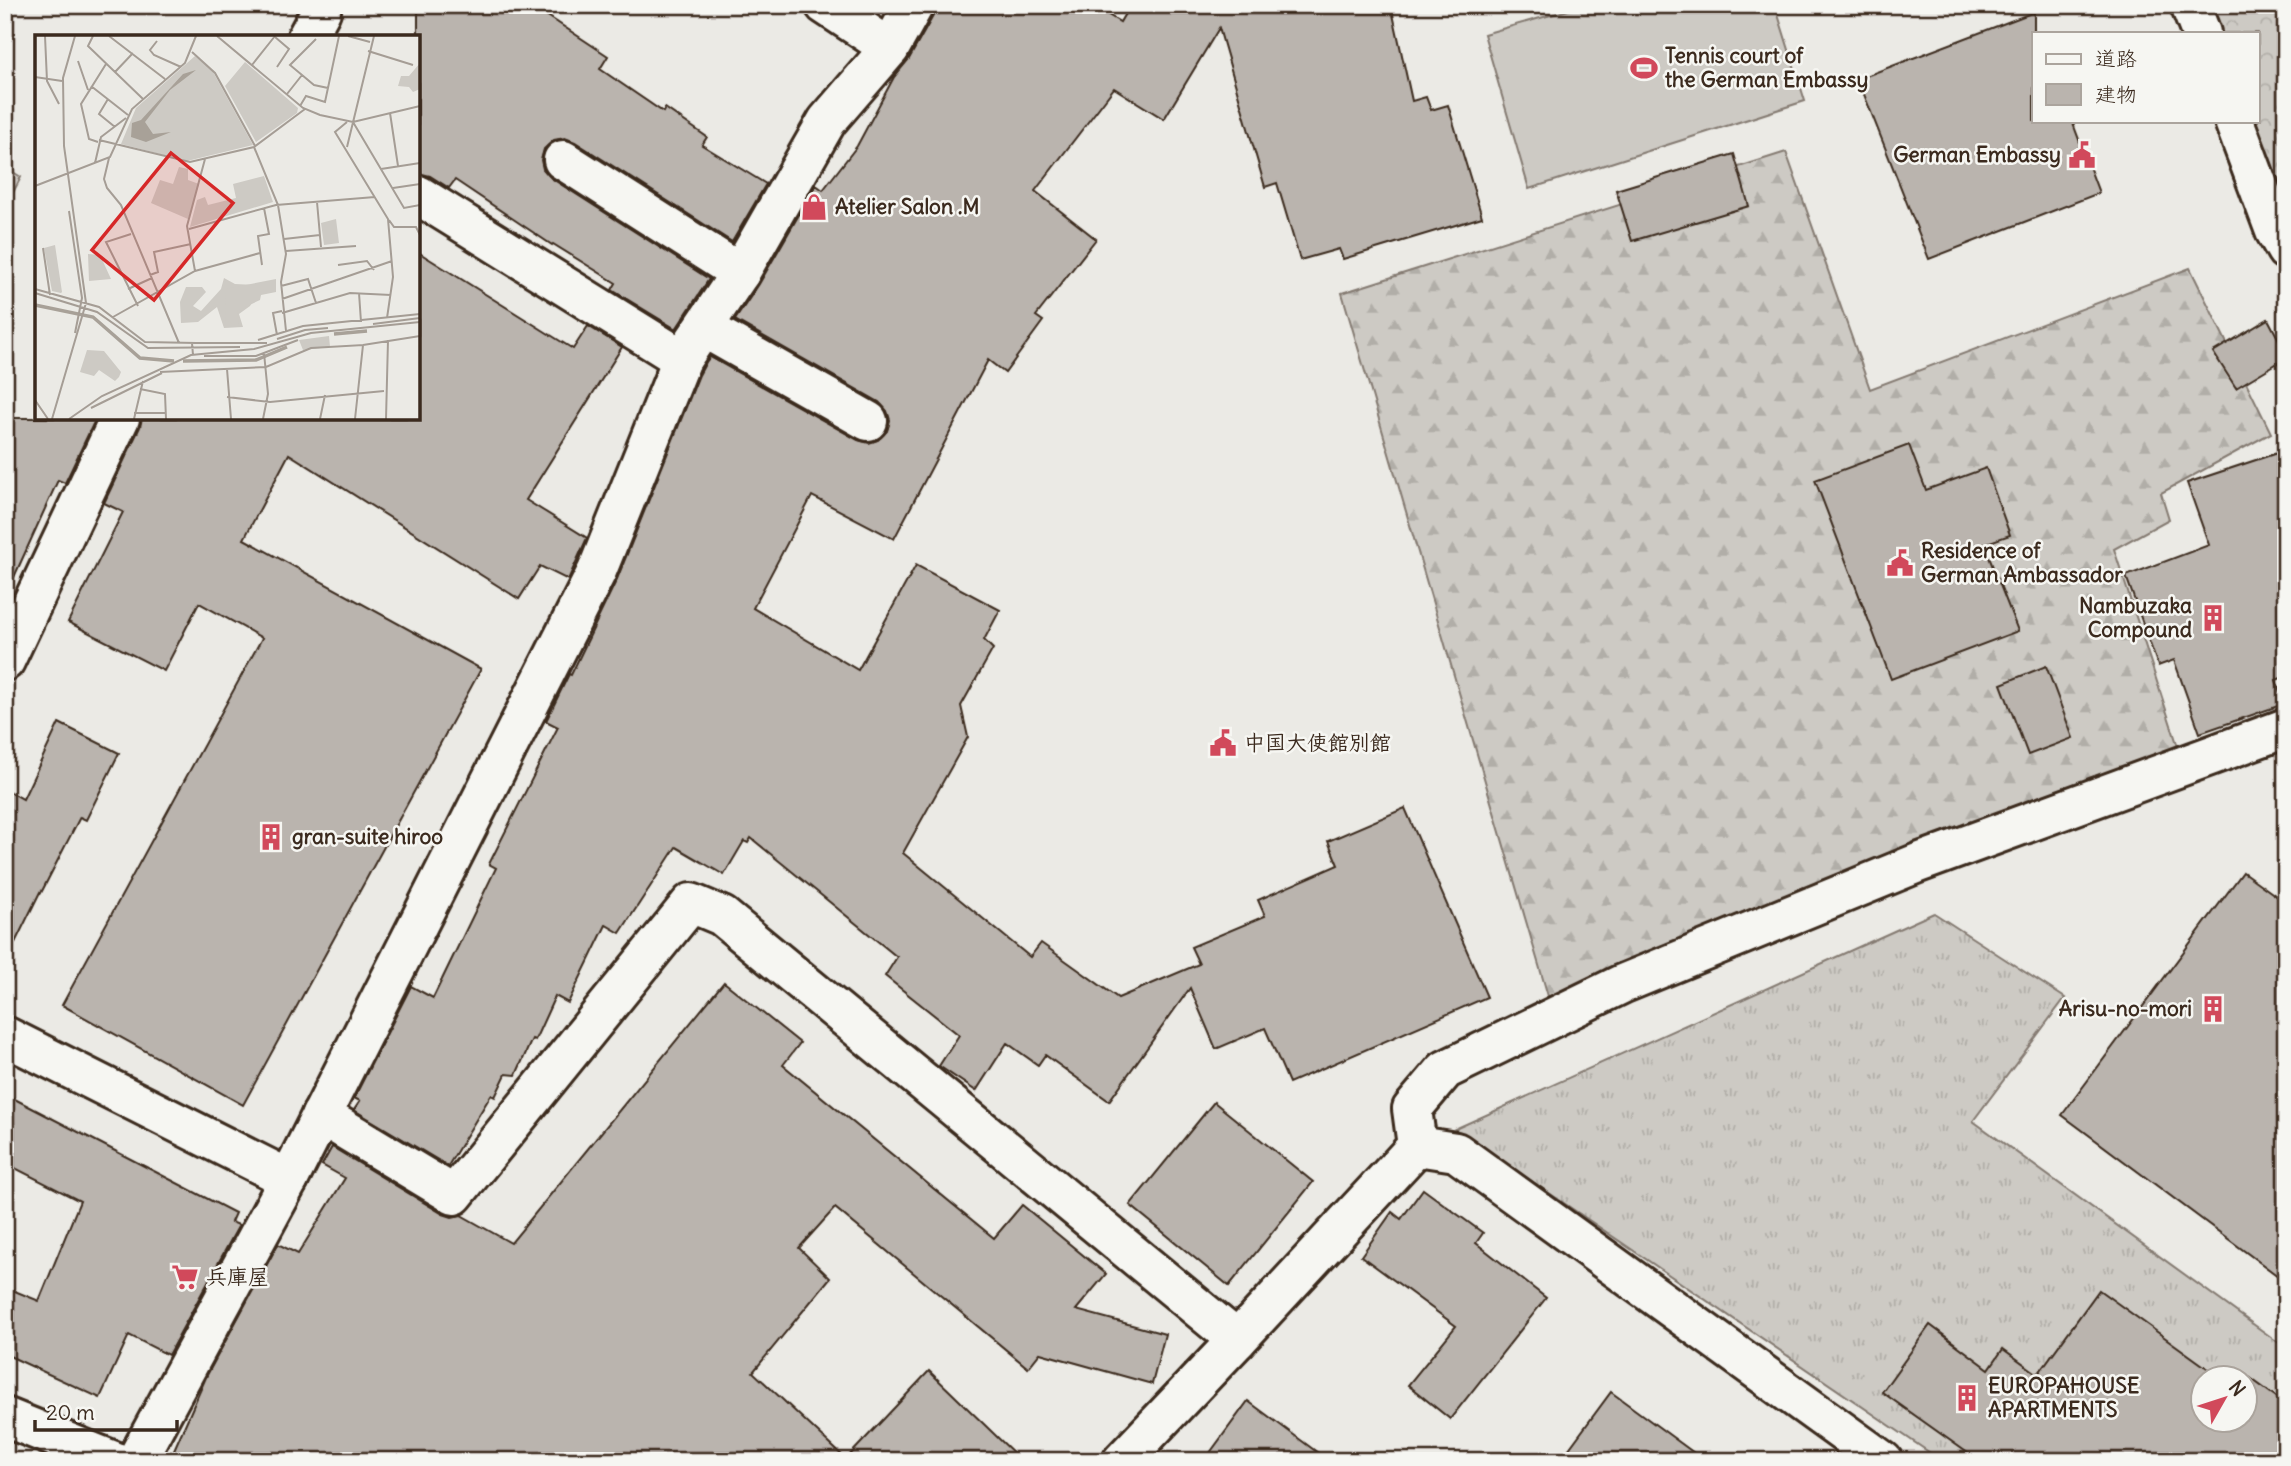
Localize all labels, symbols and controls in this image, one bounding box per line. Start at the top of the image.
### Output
legend [2032,32,2260,122]
inset map [35,35,420,420]
place label: Tennis court of the German Embassy [1665,42,1868,93]
text: 道路 [2095,45,2137,72]
sports icon: Tennis court of the German Embassy [1629,53,1659,83]
text: 建物 [2095,81,2137,108]
public building icon: German Embassy [2067,140,2097,170]
place label: German Embassy [1893,141,2061,168]
shop icon: Atelier Salon .M [799,192,829,222]
place label: Atelier Salon .M [835,193,979,220]
place label: Residence of German Ambassador [1921,537,2123,588]
public building icon: Residence of German Ambassador [1885,548,1915,578]
place label: Nambuzaka Compound [2079,592,2193,643]
building icon: Nambuzaka Compound [2198,603,2228,633]
public building icon: 中国大使館別館 [1208,728,1238,758]
place label: 中国大使館別館 [1244,729,1391,756]
building icon: gran-suite hiroo [256,822,286,852]
place label: gran-suite hiroo [292,823,443,850]
building icon: Arisu-no-mori [2198,994,2228,1024]
place label: Arisu-no-mori [2059,995,2192,1022]
supermarket icon: 兵庫屋 [170,1262,200,1292]
place label: 兵庫屋 [206,1263,269,1290]
north arrow [2190,1364,2260,1434]
place label: EUROPAHOUSE APARTMENTS [1988,1372,2139,1423]
text: N [2224,1376,2251,1401]
building icon: EUROPAHOUSE APARTMENTS [1952,1383,1982,1413]
scale bar [35,1389,177,1433]
text: 20 m [46,1399,95,1426]

